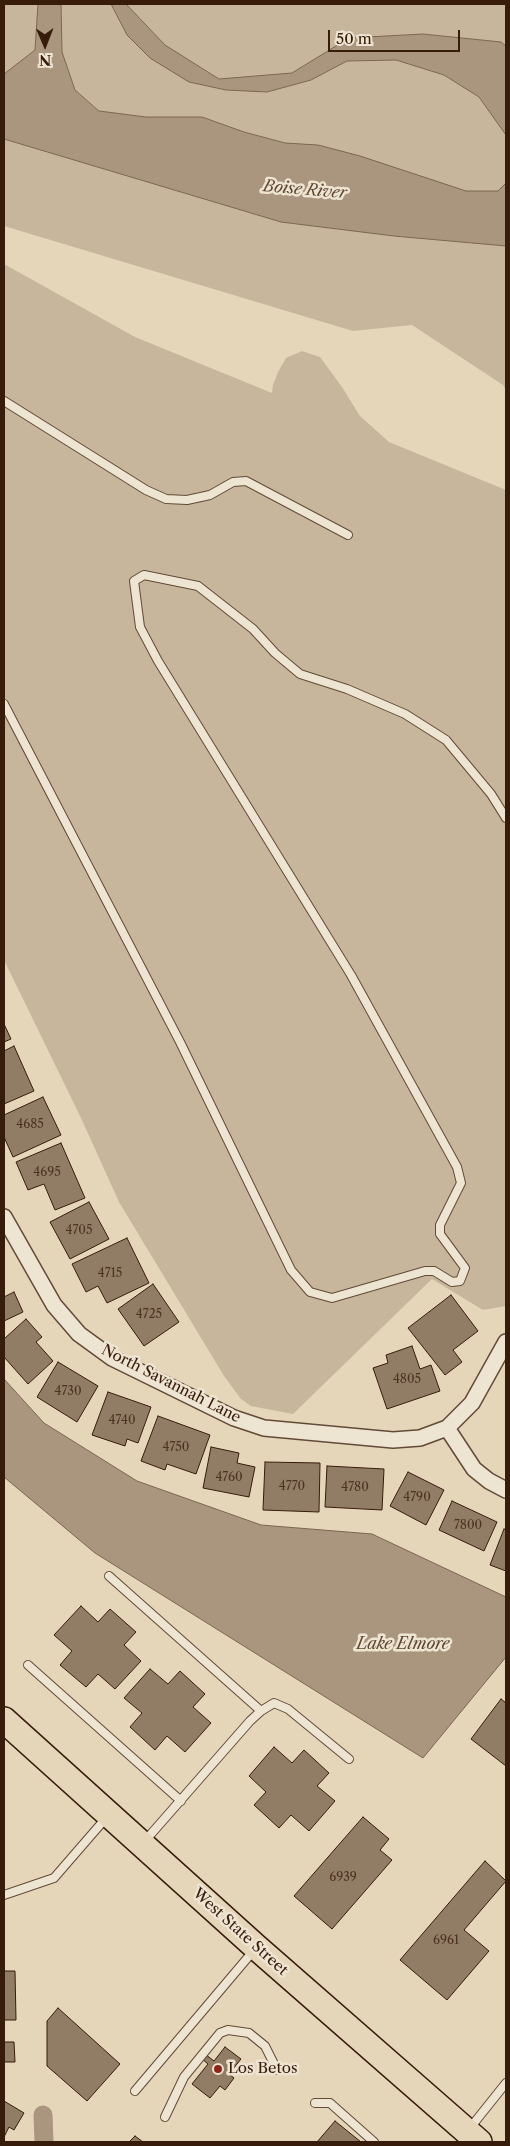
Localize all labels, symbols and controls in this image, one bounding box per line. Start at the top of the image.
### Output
north arrow [20,20,70,70]
scale bar [330,20,462,52]
text: 50 m [336,29,372,48]
text: N [39,51,52,69]
water label: Boise River [262,177,348,203]
house number: 4685 [16,1118,44,1132]
house number: 4695 [33,1166,61,1180]
house number: 4705 [66,1224,92,1238]
house number: 4715 [98,1267,122,1281]
house number: 4725 [136,1308,162,1322]
street label: North Savannah Lane [98,1341,244,1427]
house number: 4805 [393,1373,421,1387]
house number: 4730 [54,1385,82,1399]
house number: 4740 [108,1414,136,1428]
house number: 4750 [163,1441,189,1455]
house number: 4760 [215,1471,243,1485]
house number: 4770 [279,1480,305,1494]
house number: 4780 [341,1481,369,1495]
house number: 4790 [403,1491,431,1505]
house number: 7800 [454,1519,482,1533]
water label: Lake Elmore [357,1634,449,1654]
house number: 6939 [329,1871,357,1885]
street label: West State Street [189,1885,291,1979]
house number: 6961 [433,1934,459,1948]
place label: Los Betos [228,2060,297,2078]
marker: Los Betos [212,2063,224,2075]

